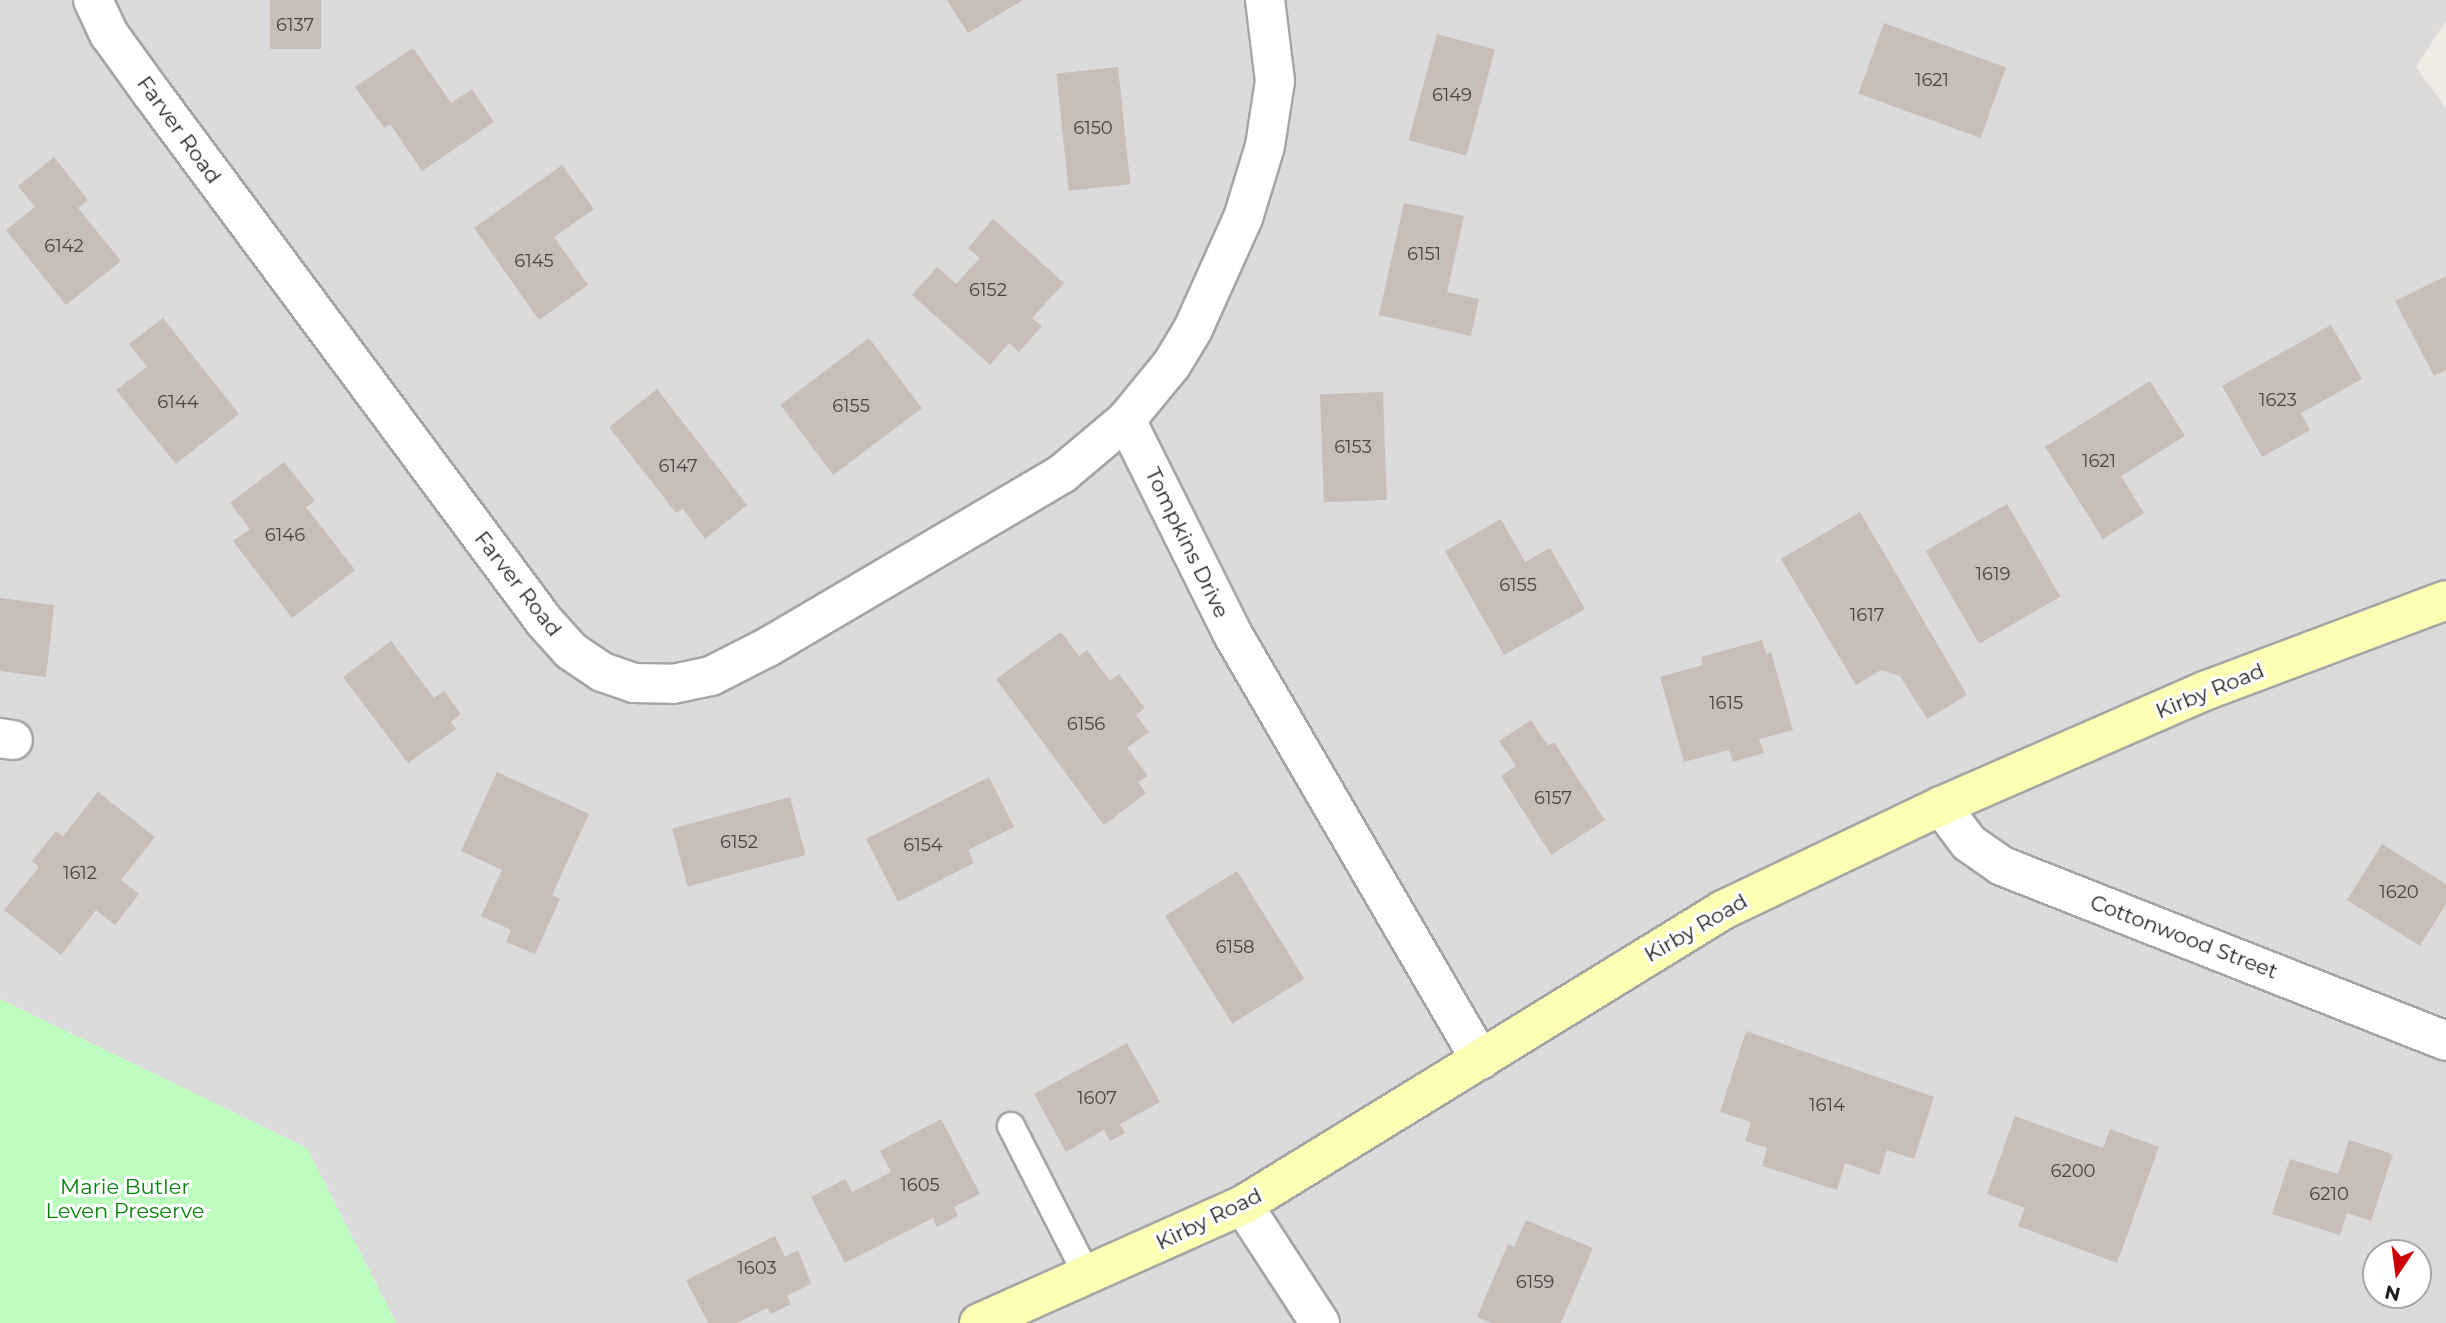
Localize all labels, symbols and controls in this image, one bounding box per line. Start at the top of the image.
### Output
house number: 6137 [276,14,314,36]
house number: 1621 [1915,69,1949,91]
street label: Farver Road [132,71,226,189]
house number: 6149 [1432,84,1472,106]
house number: 6150 [1073,117,1113,139]
house number: 6142 [44,235,84,257]
house number: 6151 [1407,243,1441,265]
house number: 6145 [514,250,554,272]
house number: 6152 [969,279,1007,301]
house number: 1623 [2259,389,2297,411]
house number: 6144 [157,391,199,413]
house number: 6155 [832,395,870,417]
house number: 6153 [1334,436,1372,458]
house number: 1621 [2082,450,2116,472]
house number: 6147 [658,455,698,477]
street label: Tompkins Drive [1140,464,1234,622]
house number: 6146 [265,524,305,546]
street label: Farver Road [469,526,567,642]
house number: 1619 [1976,563,2010,585]
house number: 6155 [1499,574,1537,596]
house number: 1617 [1850,604,1884,626]
street label: Kirby Road [2152,658,2268,724]
house number: 1615 [1709,692,1743,714]
house number: 6156 [1067,713,1105,735]
house number: 6157 [1534,787,1572,809]
house number: 6152 [720,831,758,853]
house number: 6154 [903,834,943,856]
house number: 1612 [63,862,97,884]
house number: 1620 [2379,881,2419,903]
street label: Kirby Road [1640,888,1752,968]
street label: Cottonwood Street [2087,890,2281,984]
house number: 6158 [1215,936,1255,958]
house number: 1607 [1077,1087,1117,1109]
house number: 1614 [1809,1094,1845,1116]
house number: 6200 [2051,1160,2095,1182]
park label: Marie Butler Leven Preserve [46,1174,204,1224]
house number: 1605 [900,1174,940,1196]
street label: Kirby Road [1152,1183,1266,1255]
house number: 6210 [2309,1183,2349,1205]
north arrow [2362,1239,2432,1309]
house number: 1603 [737,1257,777,1279]
house number: 6159 [1516,1271,1554,1293]
text: N [2383,1280,2403,1306]

